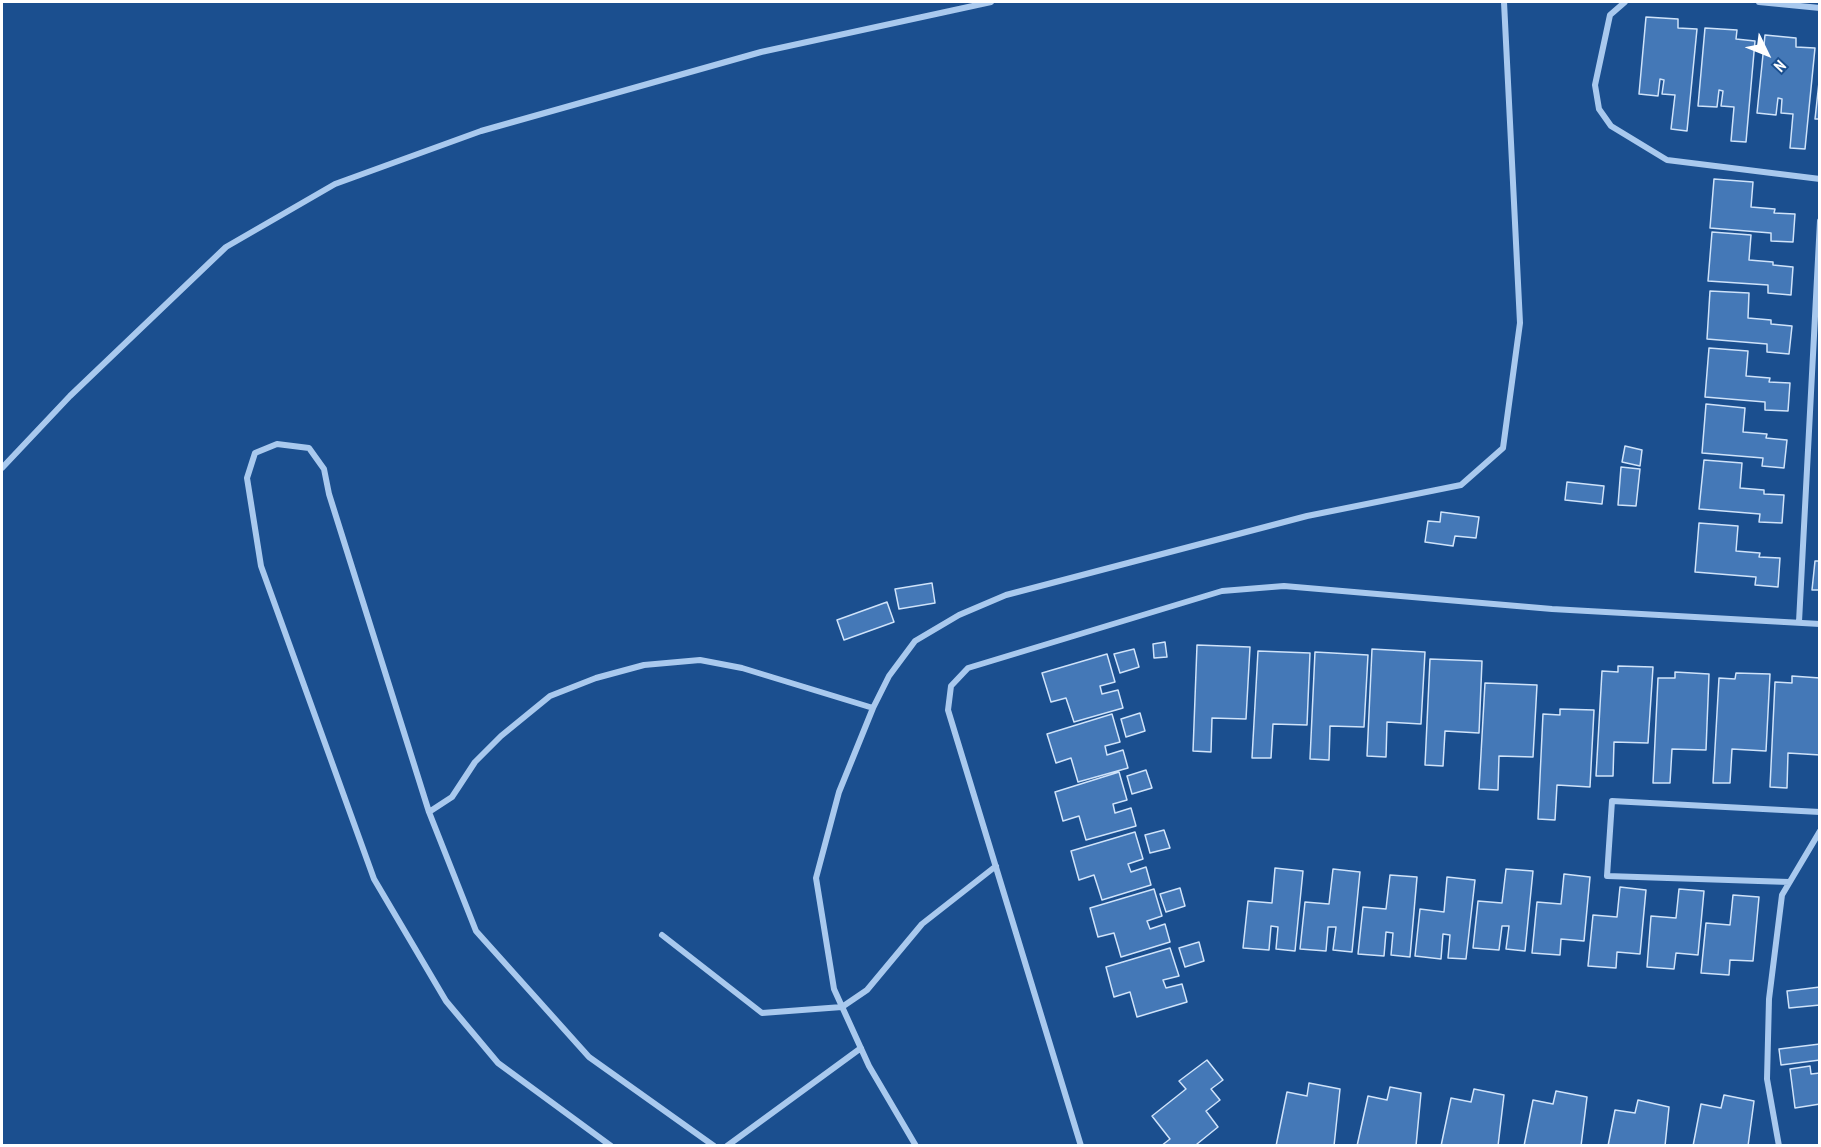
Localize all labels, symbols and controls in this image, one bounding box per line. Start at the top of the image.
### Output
north arrow [1737,24,1797,84]
text: N [1770,56,1790,76]

